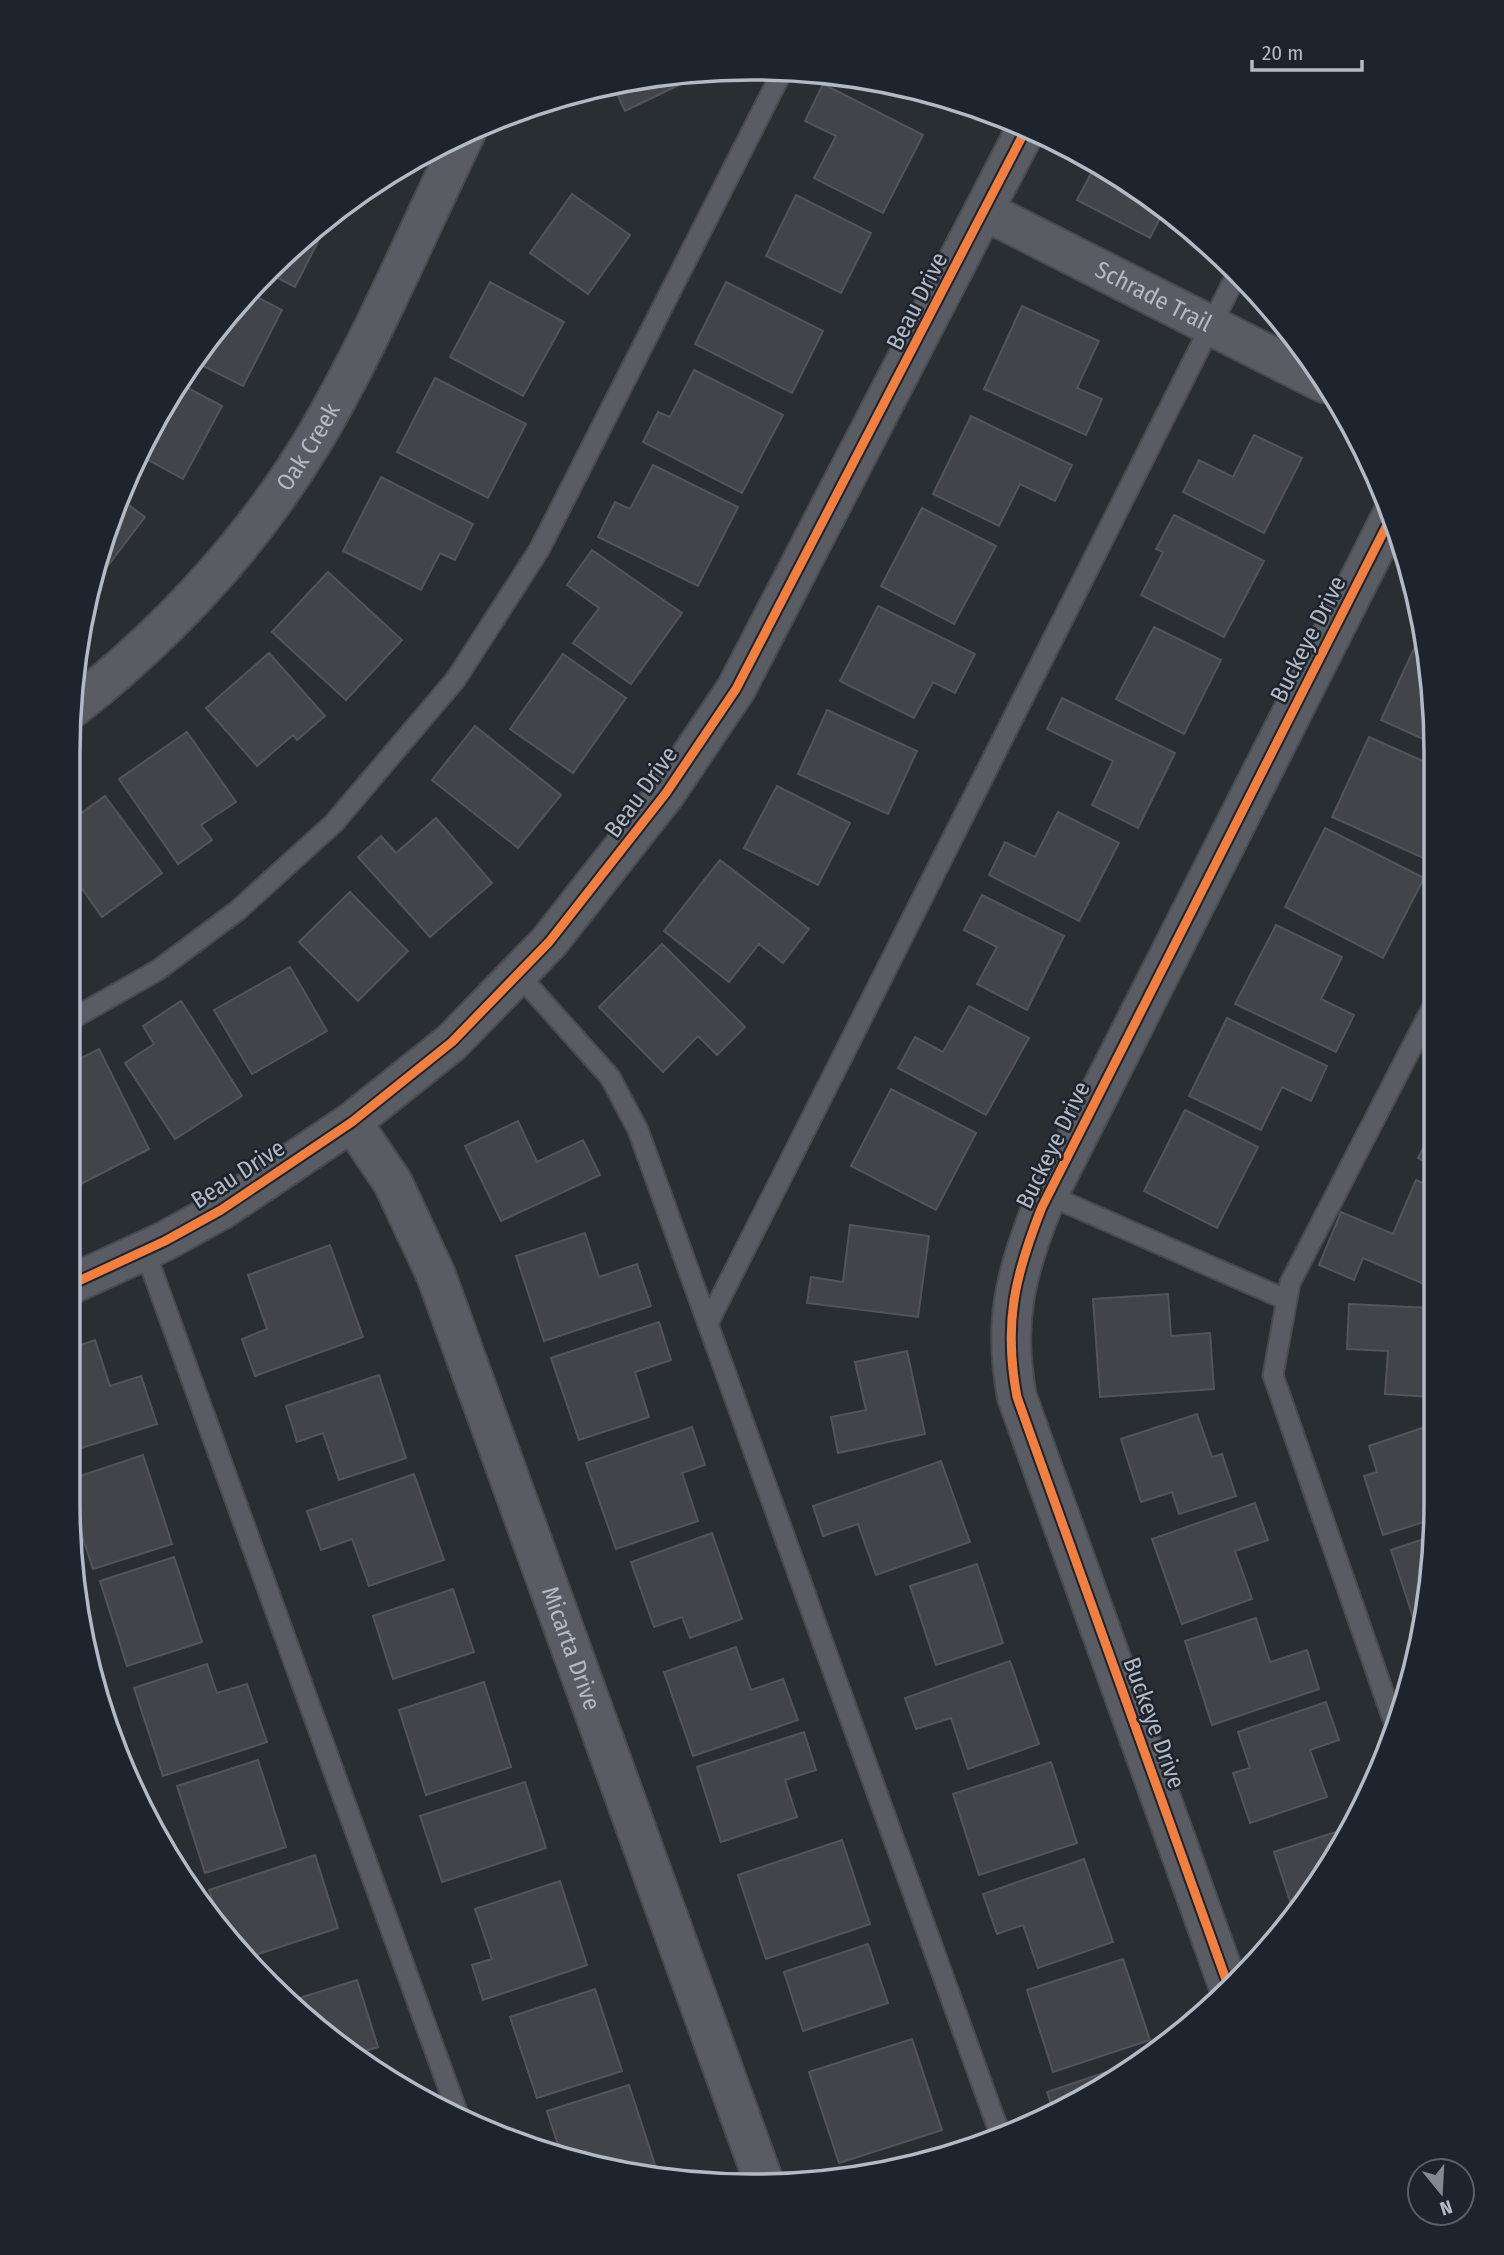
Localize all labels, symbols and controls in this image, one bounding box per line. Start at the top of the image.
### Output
scale bar [1252,28,1362,72]
text: 20 m [1262,40,1303,66]
street label: Beau Drive [881,248,953,354]
street label: Schrade Trail [1091,255,1216,338]
street label: Oak Creek [271,397,346,496]
street label: Buckeye Drive [1264,571,1352,707]
street label: Beau Drive [599,741,683,843]
street label: Buckeye Drive [1010,1077,1096,1213]
street label: Beau Drive [186,1134,290,1214]
street label: Micarta Drive [536,1583,606,1714]
street label: Buckeye Drive [1117,1654,1191,1792]
north arrow [1406,2157,1476,2227]
text: N [1437,2195,1455,2220]

